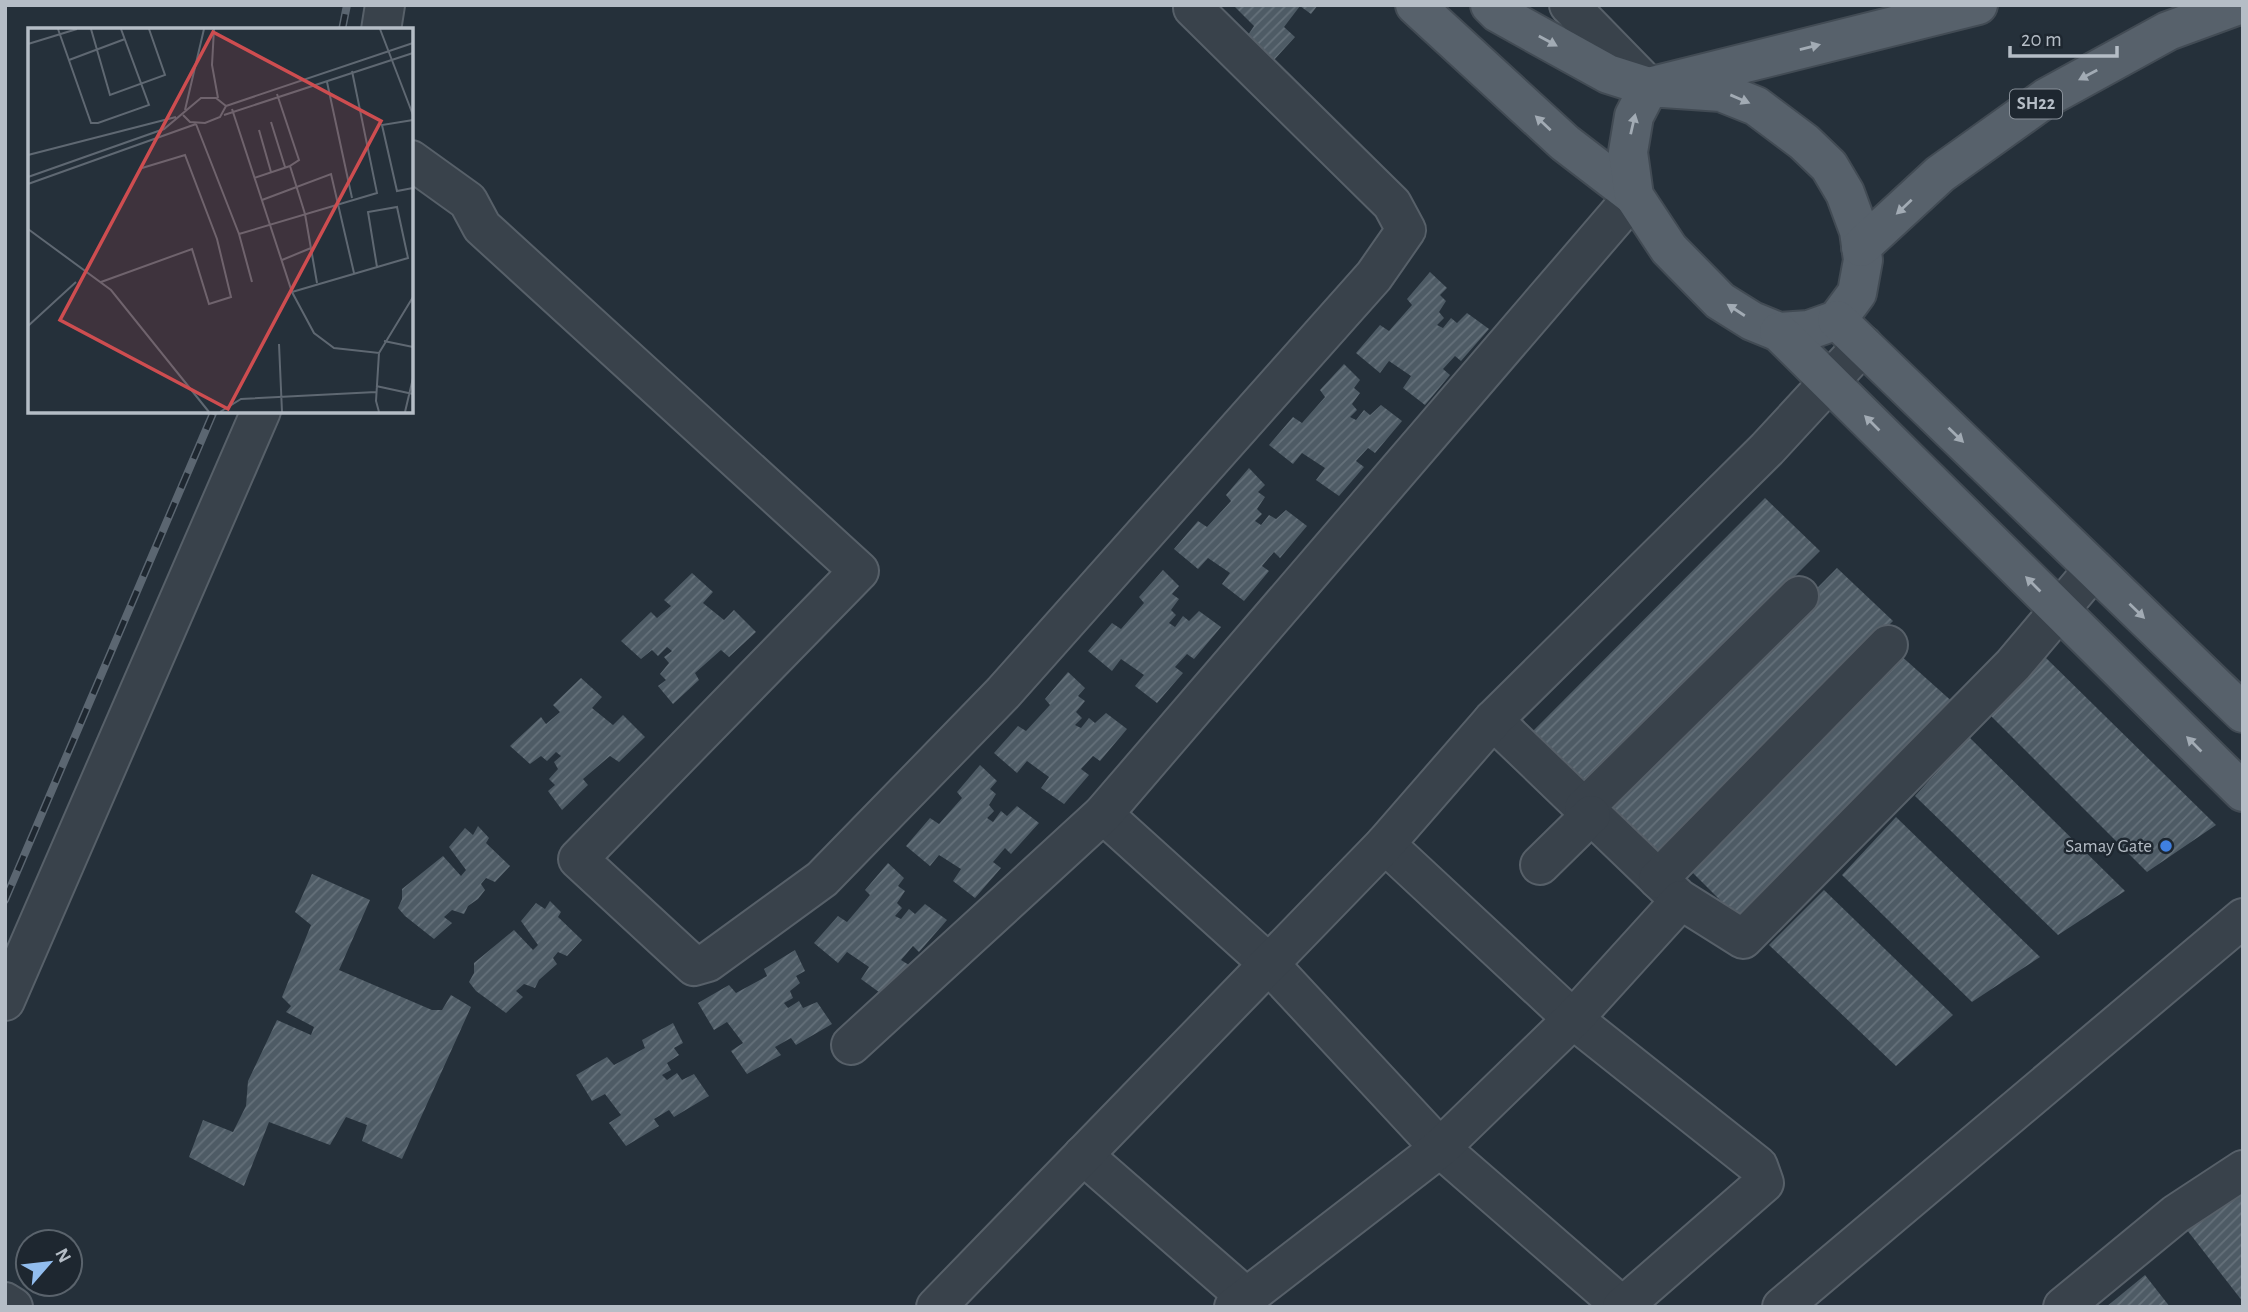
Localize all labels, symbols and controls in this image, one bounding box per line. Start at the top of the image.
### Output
scale bar [2010,14,2117,58]
inset map [28,28,413,413]
text: 20 m [2021,29,2062,50]
one-way arrow [1538,35,1557,47]
one-way arrow [1799,41,1821,52]
one-way arrow [2078,69,2098,80]
road number: SH22 [2010,90,2062,119]
one-way arrow [1729,94,1750,105]
one-way arrow [1628,113,1639,135]
one-way arrow [1534,115,1552,131]
one-way arrow [1895,199,1913,215]
one-way arrow [1726,304,1745,317]
one-way arrow [1864,415,1880,432]
one-way arrow [1948,427,1965,444]
one-way arrow [2025,576,2041,593]
one-way arrow [2128,602,2145,618]
one-way arrow [2186,736,2202,752]
place label: Samay Gate [2065,837,2152,856]
marker: Samay Gate [2158,838,2174,854]
north arrow [14,1228,84,1298]
text: N [51,1245,74,1266]

